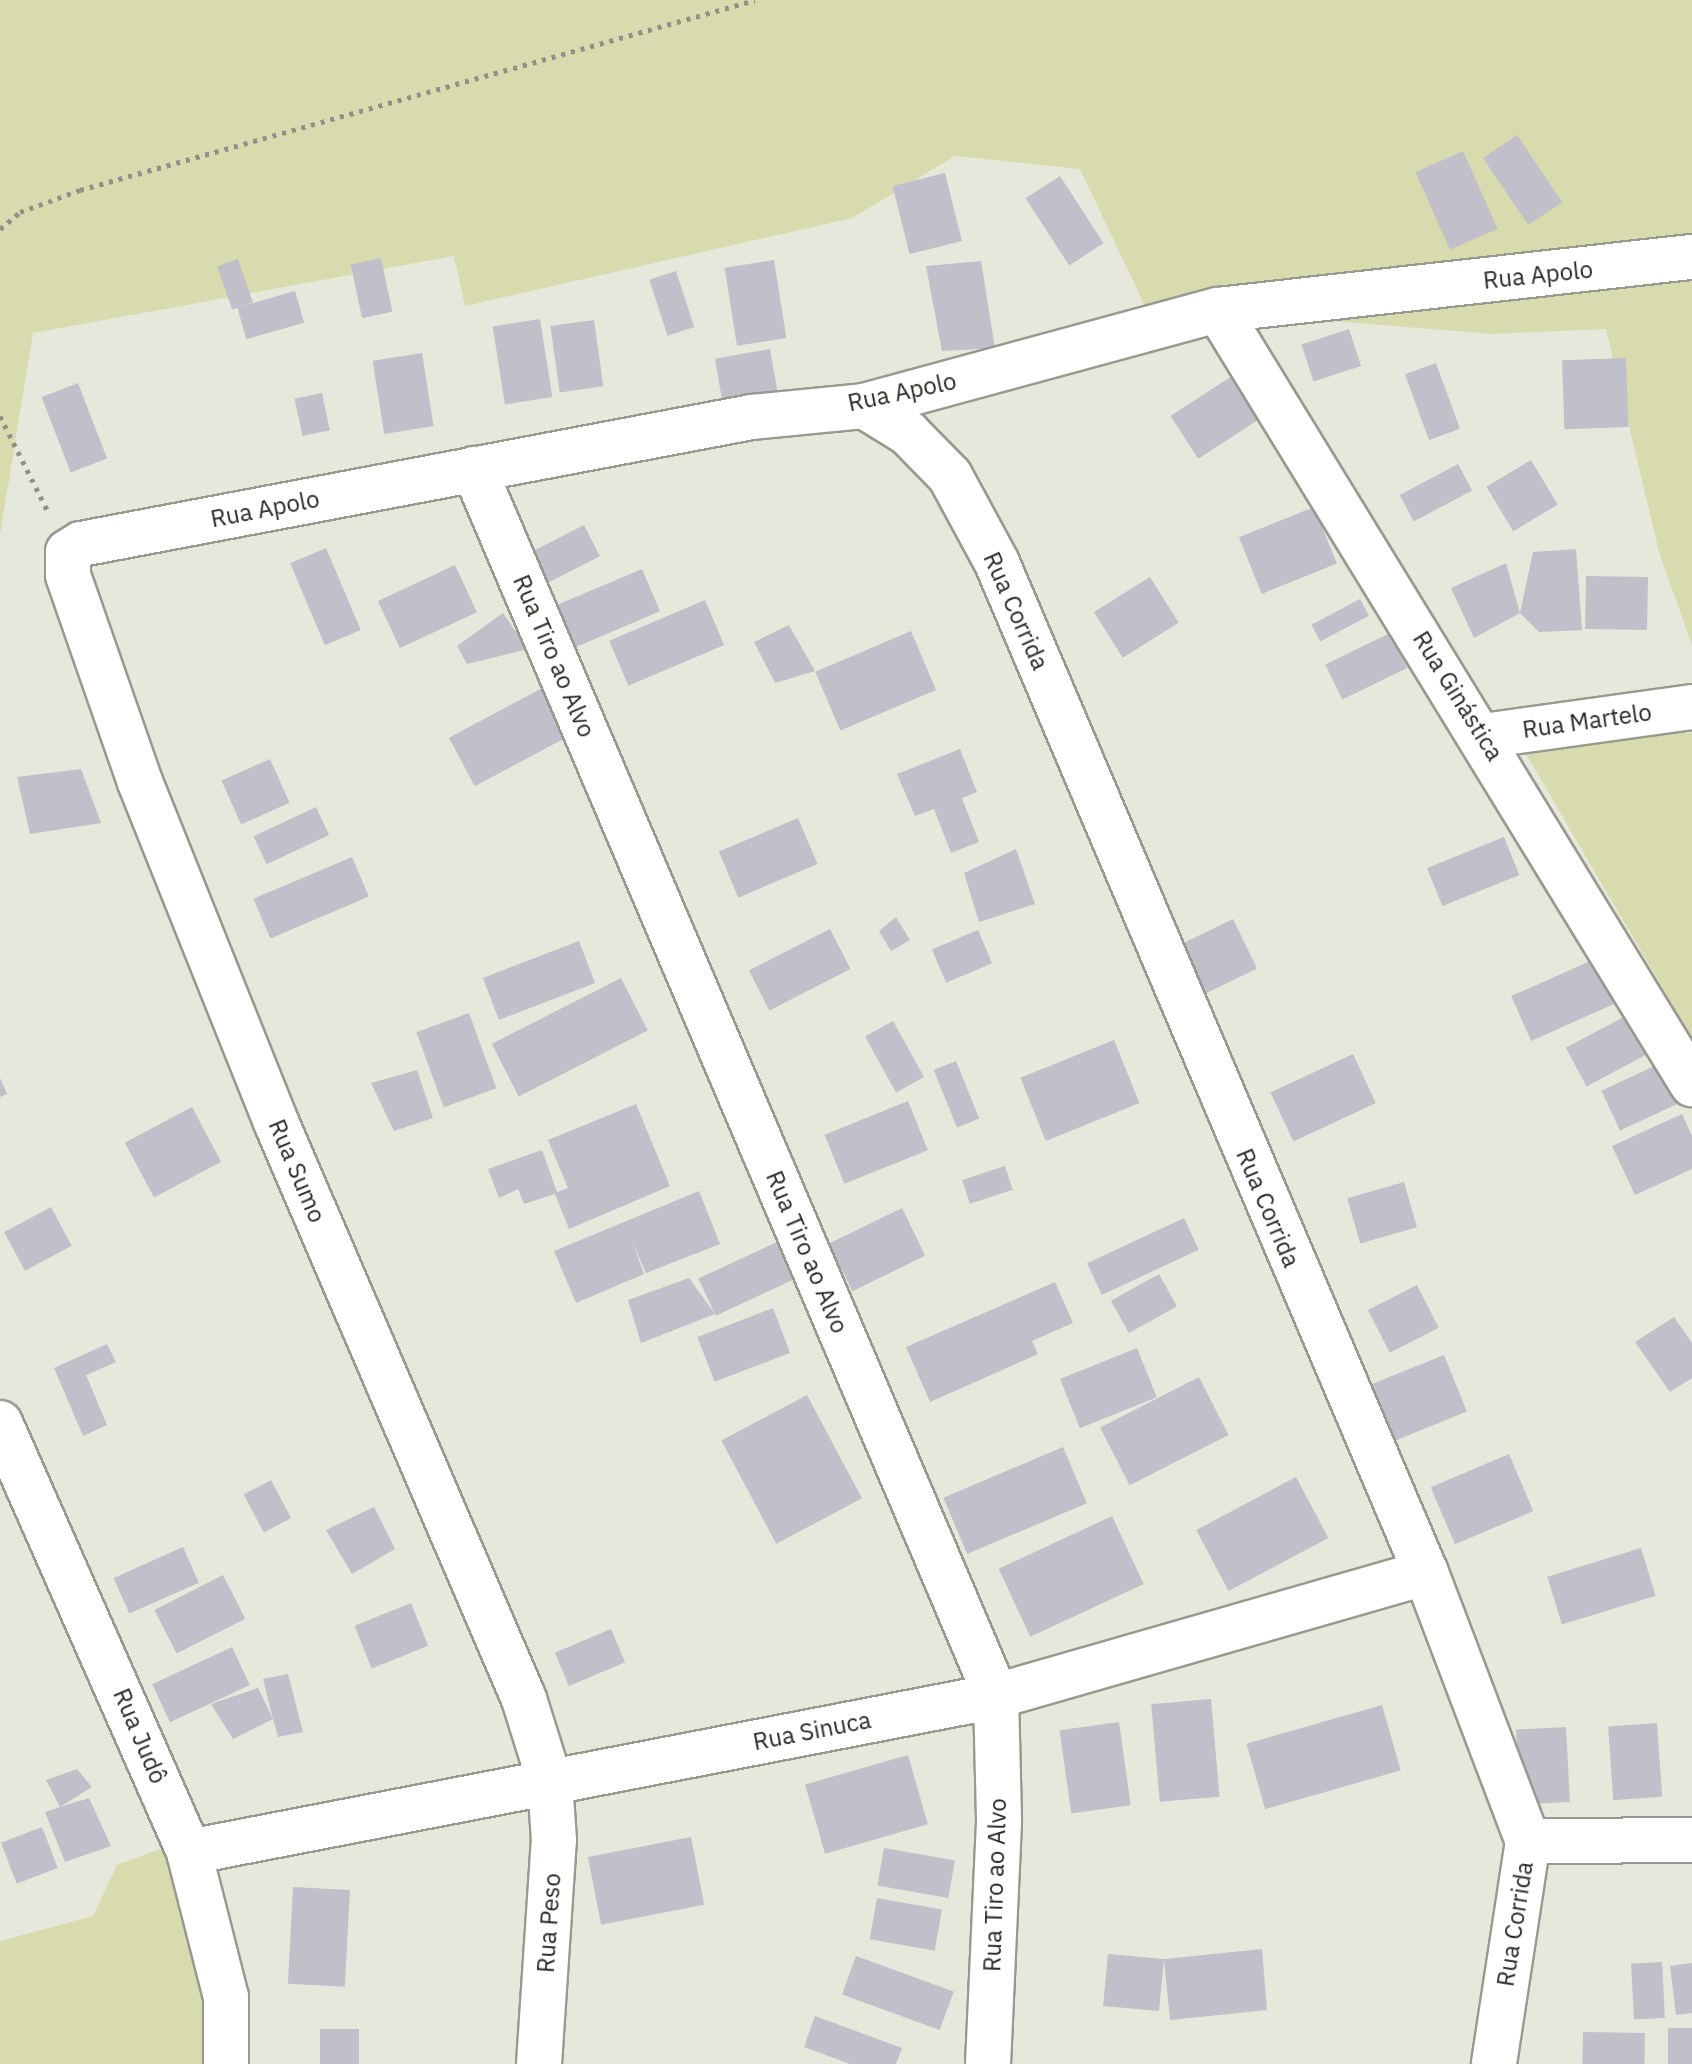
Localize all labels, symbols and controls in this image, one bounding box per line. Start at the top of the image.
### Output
street label: Rua Apolo [1482,255,1594,295]
street label: Rua Apolo [845,366,959,418]
street label: Rua Apolo [208,484,322,534]
street label: Rua Corrida [977,548,1055,674]
street label: Rua Tiro ao Alvo [507,570,601,742]
street label: Rua Ginástica [1407,626,1509,766]
street label: Rua Martelo [1521,698,1653,744]
street label: Rua Sumo [262,1115,332,1227]
street label: Rua Corrida [1230,1144,1306,1272]
street label: Rua Tiro ao Alvo [760,1166,854,1338]
street label: Rua Judô [107,1684,173,1788]
street label: Rua Sinuca [751,1705,873,1757]
street label: Rua Tiro ao Alvo [978,1798,1012,1972]
street label: Rua Corrida [1491,1859,1539,1989]
street label: Rua Peso [531,1872,567,1974]

